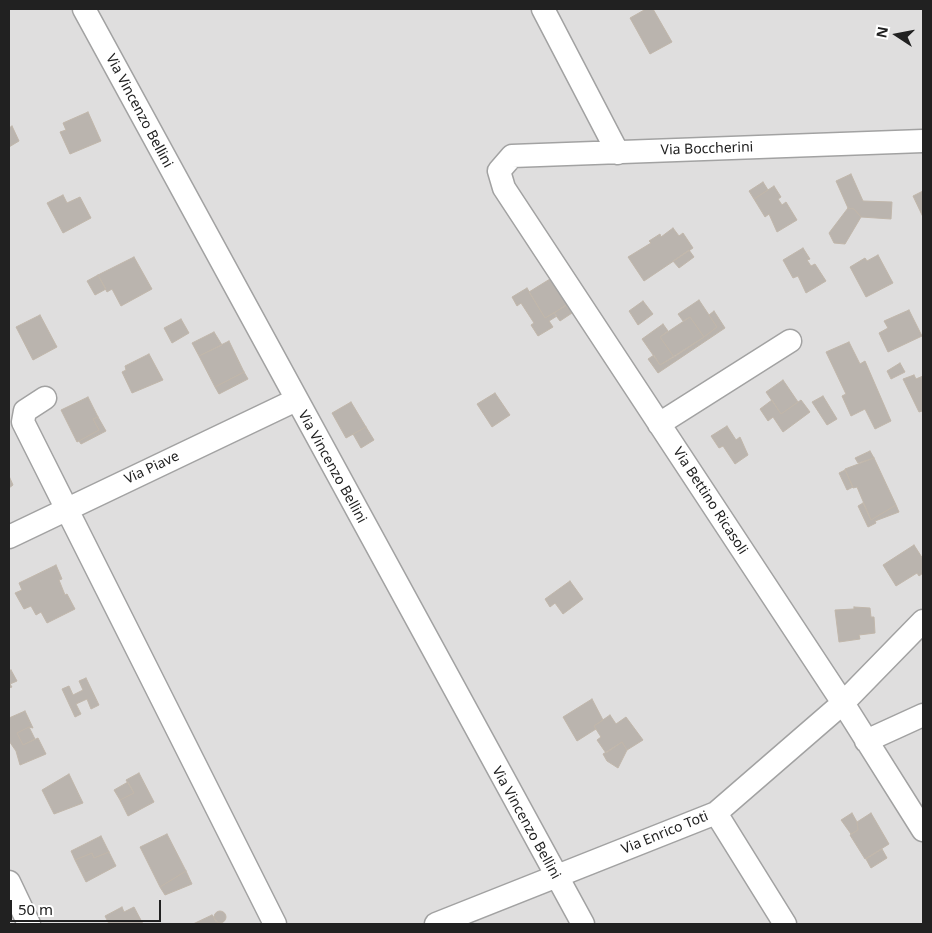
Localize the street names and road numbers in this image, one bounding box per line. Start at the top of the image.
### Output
street label: Via Vincenzo Bellini [102,51,176,171]
street label: Via Boccherini [660,139,754,159]
street label: Via Vincenzo Bellini [294,408,370,526]
street label: Via Bettino Ricasoli [669,444,751,558]
street label: Via Piave [122,448,182,488]
street label: Via Vincenzo Bellini [488,764,564,882]
street label: Via Enrico Toti [619,808,711,858]

